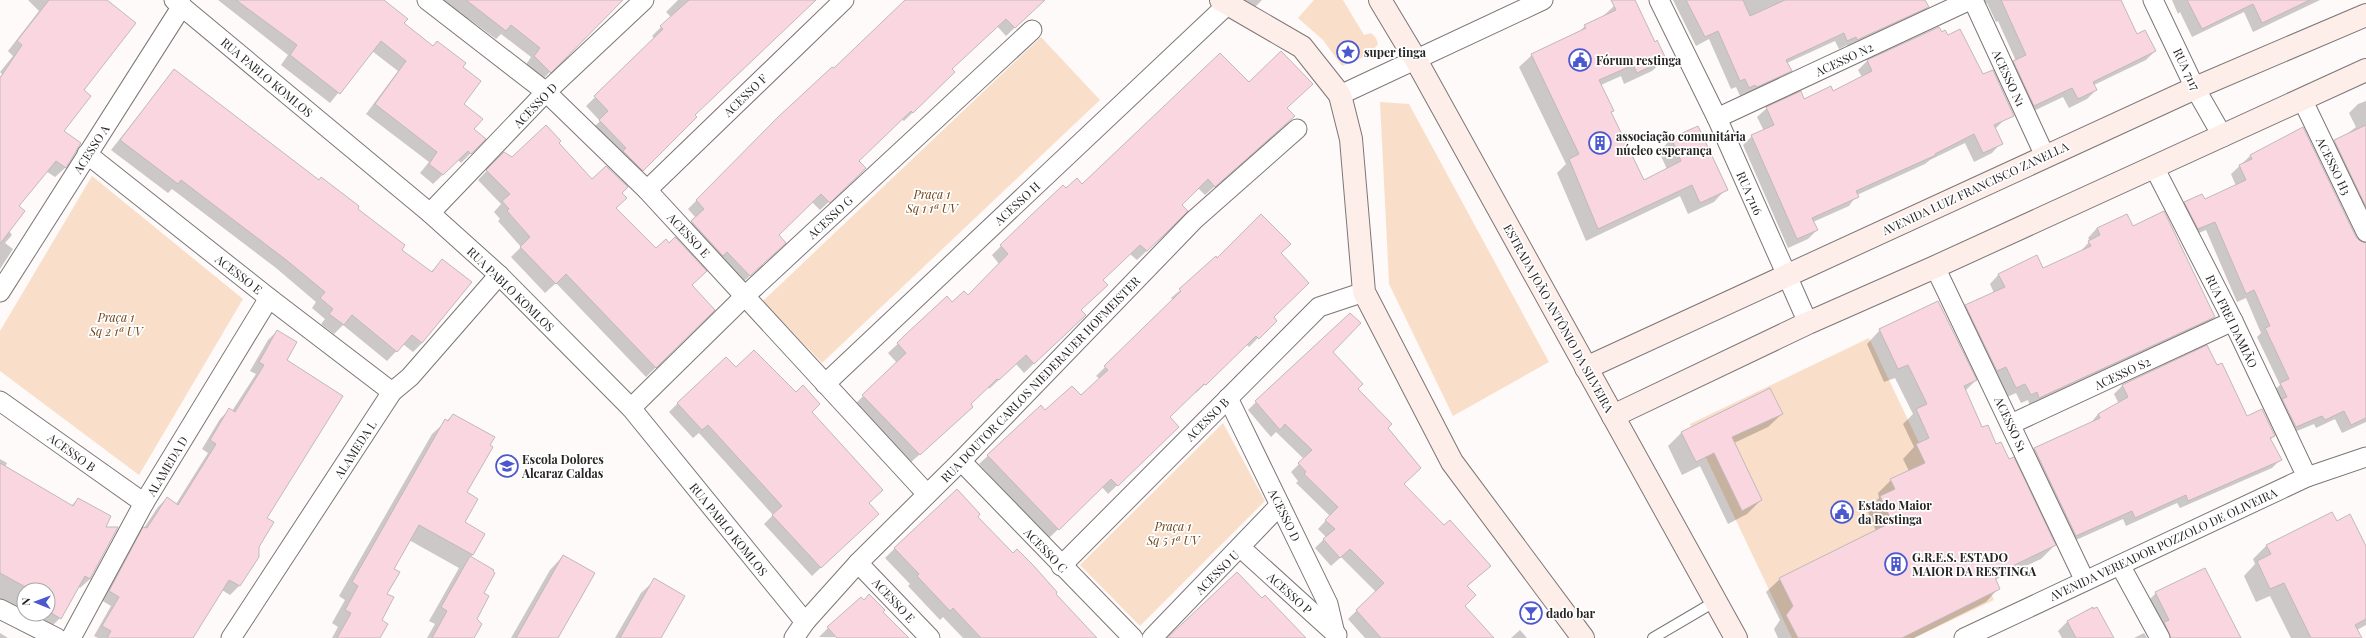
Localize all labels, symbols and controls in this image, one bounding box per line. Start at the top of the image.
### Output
street label: RUA PABLO KOMLOS [218,34,316,120]
place icon: super tinga [1335,39,1361,65]
street label: ACESSO N2 [1812,39,1876,80]
place label: super tinga [1364,44,1427,60]
street label: RUA 7117 [2170,45,2204,93]
street label: ACESSO N1 [1988,46,2029,109]
public building icon: Fórum restinga [1567,47,1593,73]
place label: Fórum restinga [1596,52,1682,68]
street label: ACESSO F [719,70,770,120]
street label: ACESSO D [509,79,561,132]
street label: ACESSO A [69,121,113,177]
place label: associação comunitária núcleo esperança [1616,128,1747,158]
building icon: associação comunitária núcleo esperança [1587,130,1613,156]
street label: ACESSO H3 [2313,134,2355,198]
street label: AVENIDA LUIZ FRANCISCO ZANELLA [1878,137,2071,239]
street label: RUA 7116 [1733,169,1767,217]
street label: ACESSO H [990,178,1043,229]
park label: Praça 1 Sq 1 1ª UV [905,186,959,216]
street label: ACESSO G [803,192,856,243]
street label: ACESSO E [664,209,714,261]
street label: ESTRADA JOÃO ANTÔNIO DA SILVEIRA [1500,221,1618,415]
street label: RUA PABLO KOMLOS [464,243,558,335]
street label: ACESSO E [212,250,266,297]
street label: RUA FREI DAMIÃO [2203,272,2262,370]
street label: RUA DOUTOR CARLOS NIEDERAUER HOFMEISTER [937,273,1143,485]
park label: Praça 1 Sq 2 1ª UV [88,309,144,339]
street label: ACESSO S2 [2090,353,2153,393]
street label: ACESSO S1 [1991,393,2031,455]
street label: ACESSO B [1181,394,1232,445]
street label: ALAMEDA L [330,417,380,482]
street label: ACESSO B [44,429,99,475]
street label: ALAMEDA D [142,433,191,500]
place label: Escola Dolores Alcaraz Caldas [521,451,604,481]
school or university icon: Escola Dolores Alcaraz Caldas [494,453,520,479]
street label: RUA PABLO KOMLOS [687,479,771,579]
street label: AVENIDA VEREADOR POZZOLO DE OLIVEIRA [2046,484,2280,604]
street label: ACESSO D [1265,485,1305,544]
place label: Estado Maior da Restinga [1858,497,1932,527]
public building icon: Estado Maior da Restinga [1829,499,1855,525]
park label: Praça 1 Sq 5 1ª UV [1146,518,1201,548]
street label: ACESSO C [1020,524,1071,576]
street label: ACESSO U [1191,547,1242,598]
place label: G.R.E.S. ESTADO MAIOR DA RESTINGA [1912,549,2037,579]
building icon: G.R.E.S. ESTADO MAIOR DA RESTINGA [1883,551,1909,577]
street label: ACESSO P [1264,568,1316,617]
street label: ACESSO E [869,574,919,626]
north arrow [16,582,56,622]
text: N [18,598,33,606]
bar icon: dado bar [1518,600,1544,626]
place label: dado bar [1546,605,1595,621]

